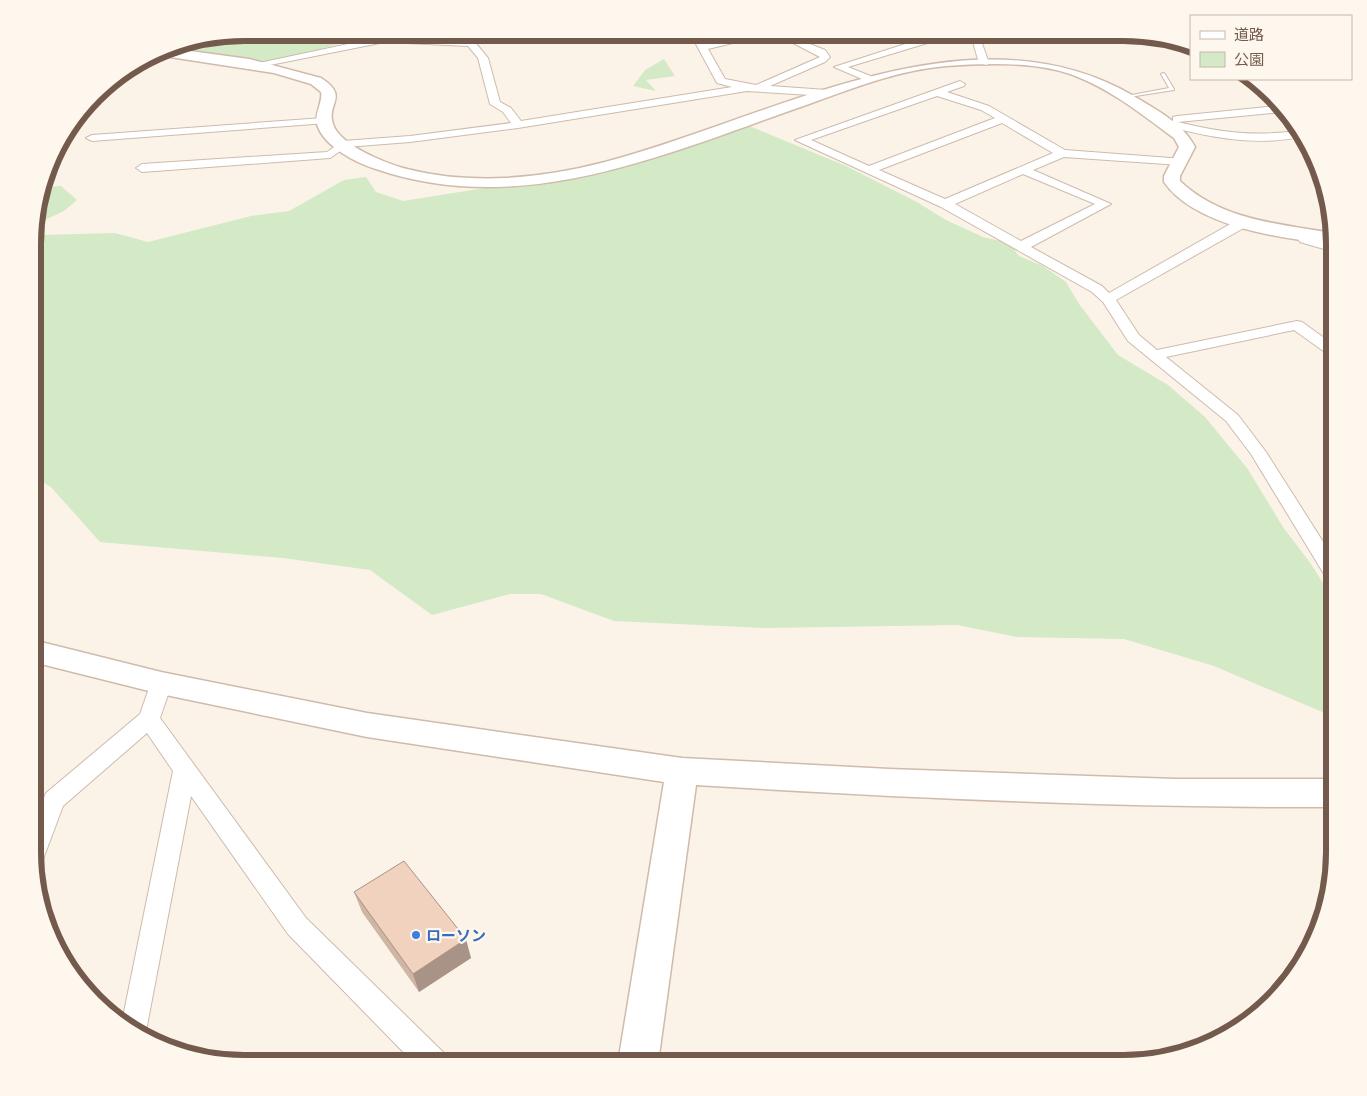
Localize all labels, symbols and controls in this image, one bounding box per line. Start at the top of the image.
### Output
legend [1190,15,1352,80]
text: 道路 [1234,25,1264,44]
text: 公園 [1234,50,1264,69]
place label: ローソン [426,926,486,945]
marker: ローソン [410,929,422,941]

